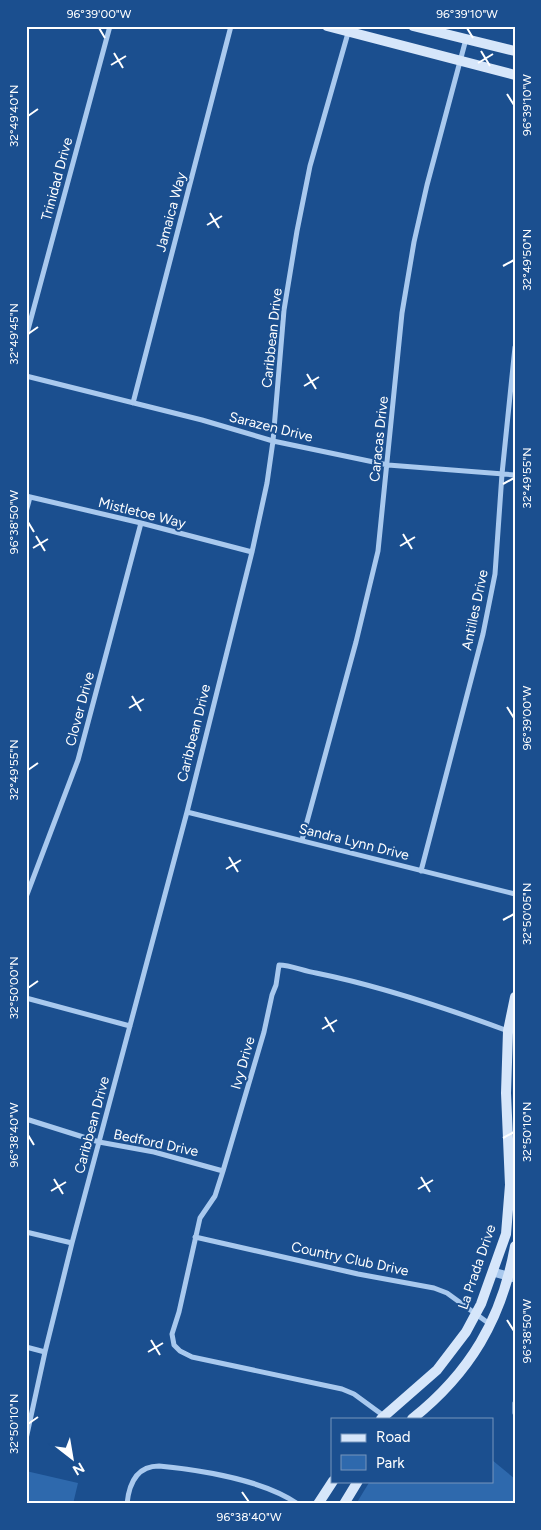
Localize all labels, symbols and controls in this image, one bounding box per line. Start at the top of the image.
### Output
text: 96°39'00"W [67,7,132,21]
text: 96°39'10"W [436,7,498,21]
text: 96°39'10"W [520,74,534,136]
text: 32°49'40"N [7,85,21,147]
street label: Trinidad Drive [38,135,76,222]
street label: Jamaica Way [152,170,190,254]
text: 32°49'50"N [520,229,534,291]
street label: Caribbean Drive [258,287,286,389]
text: 32°49'45"N [7,303,21,365]
street label: Caracas Drive [366,395,392,483]
street label: Sarazen Drive [227,408,315,446]
text: 32°49'55"N [520,447,534,509]
text: 96°38'50"W [7,489,21,554]
street label: Mistletoe Way [97,494,188,532]
street label: Antilles Drive [458,568,492,652]
street label: Clover Drive [62,670,98,748]
street label: Caribbean Drive [174,682,214,784]
text: 96°39'00"W [520,685,534,750]
text: 32°49'55"N [7,739,21,801]
street label: Sandra Lynn Drive [297,820,411,864]
text: 32°50'05"N [520,883,534,945]
text: 32°50'00"N [7,956,21,1020]
street label: Ivy Drive [227,1034,259,1091]
street label: Caribbean Drive [71,1074,113,1176]
text: 96°38'40"W [7,1102,21,1167]
text: 32°50'10"N [520,1102,534,1162]
street label: Bedford Drive [112,1126,200,1160]
street label: La Prada Drive [454,1222,500,1312]
street label: Country Club Drive [290,1238,411,1280]
text: 96°38'50"W [520,1298,534,1363]
text: 32°50'10"N [7,1394,21,1454]
legend [331,1418,494,1482]
text: Road [376,1428,411,1446]
north arrow [48,1432,98,1482]
text: Park [376,1454,405,1472]
text: N [69,1459,87,1479]
text: 96°38'40"W [217,1510,282,1524]

